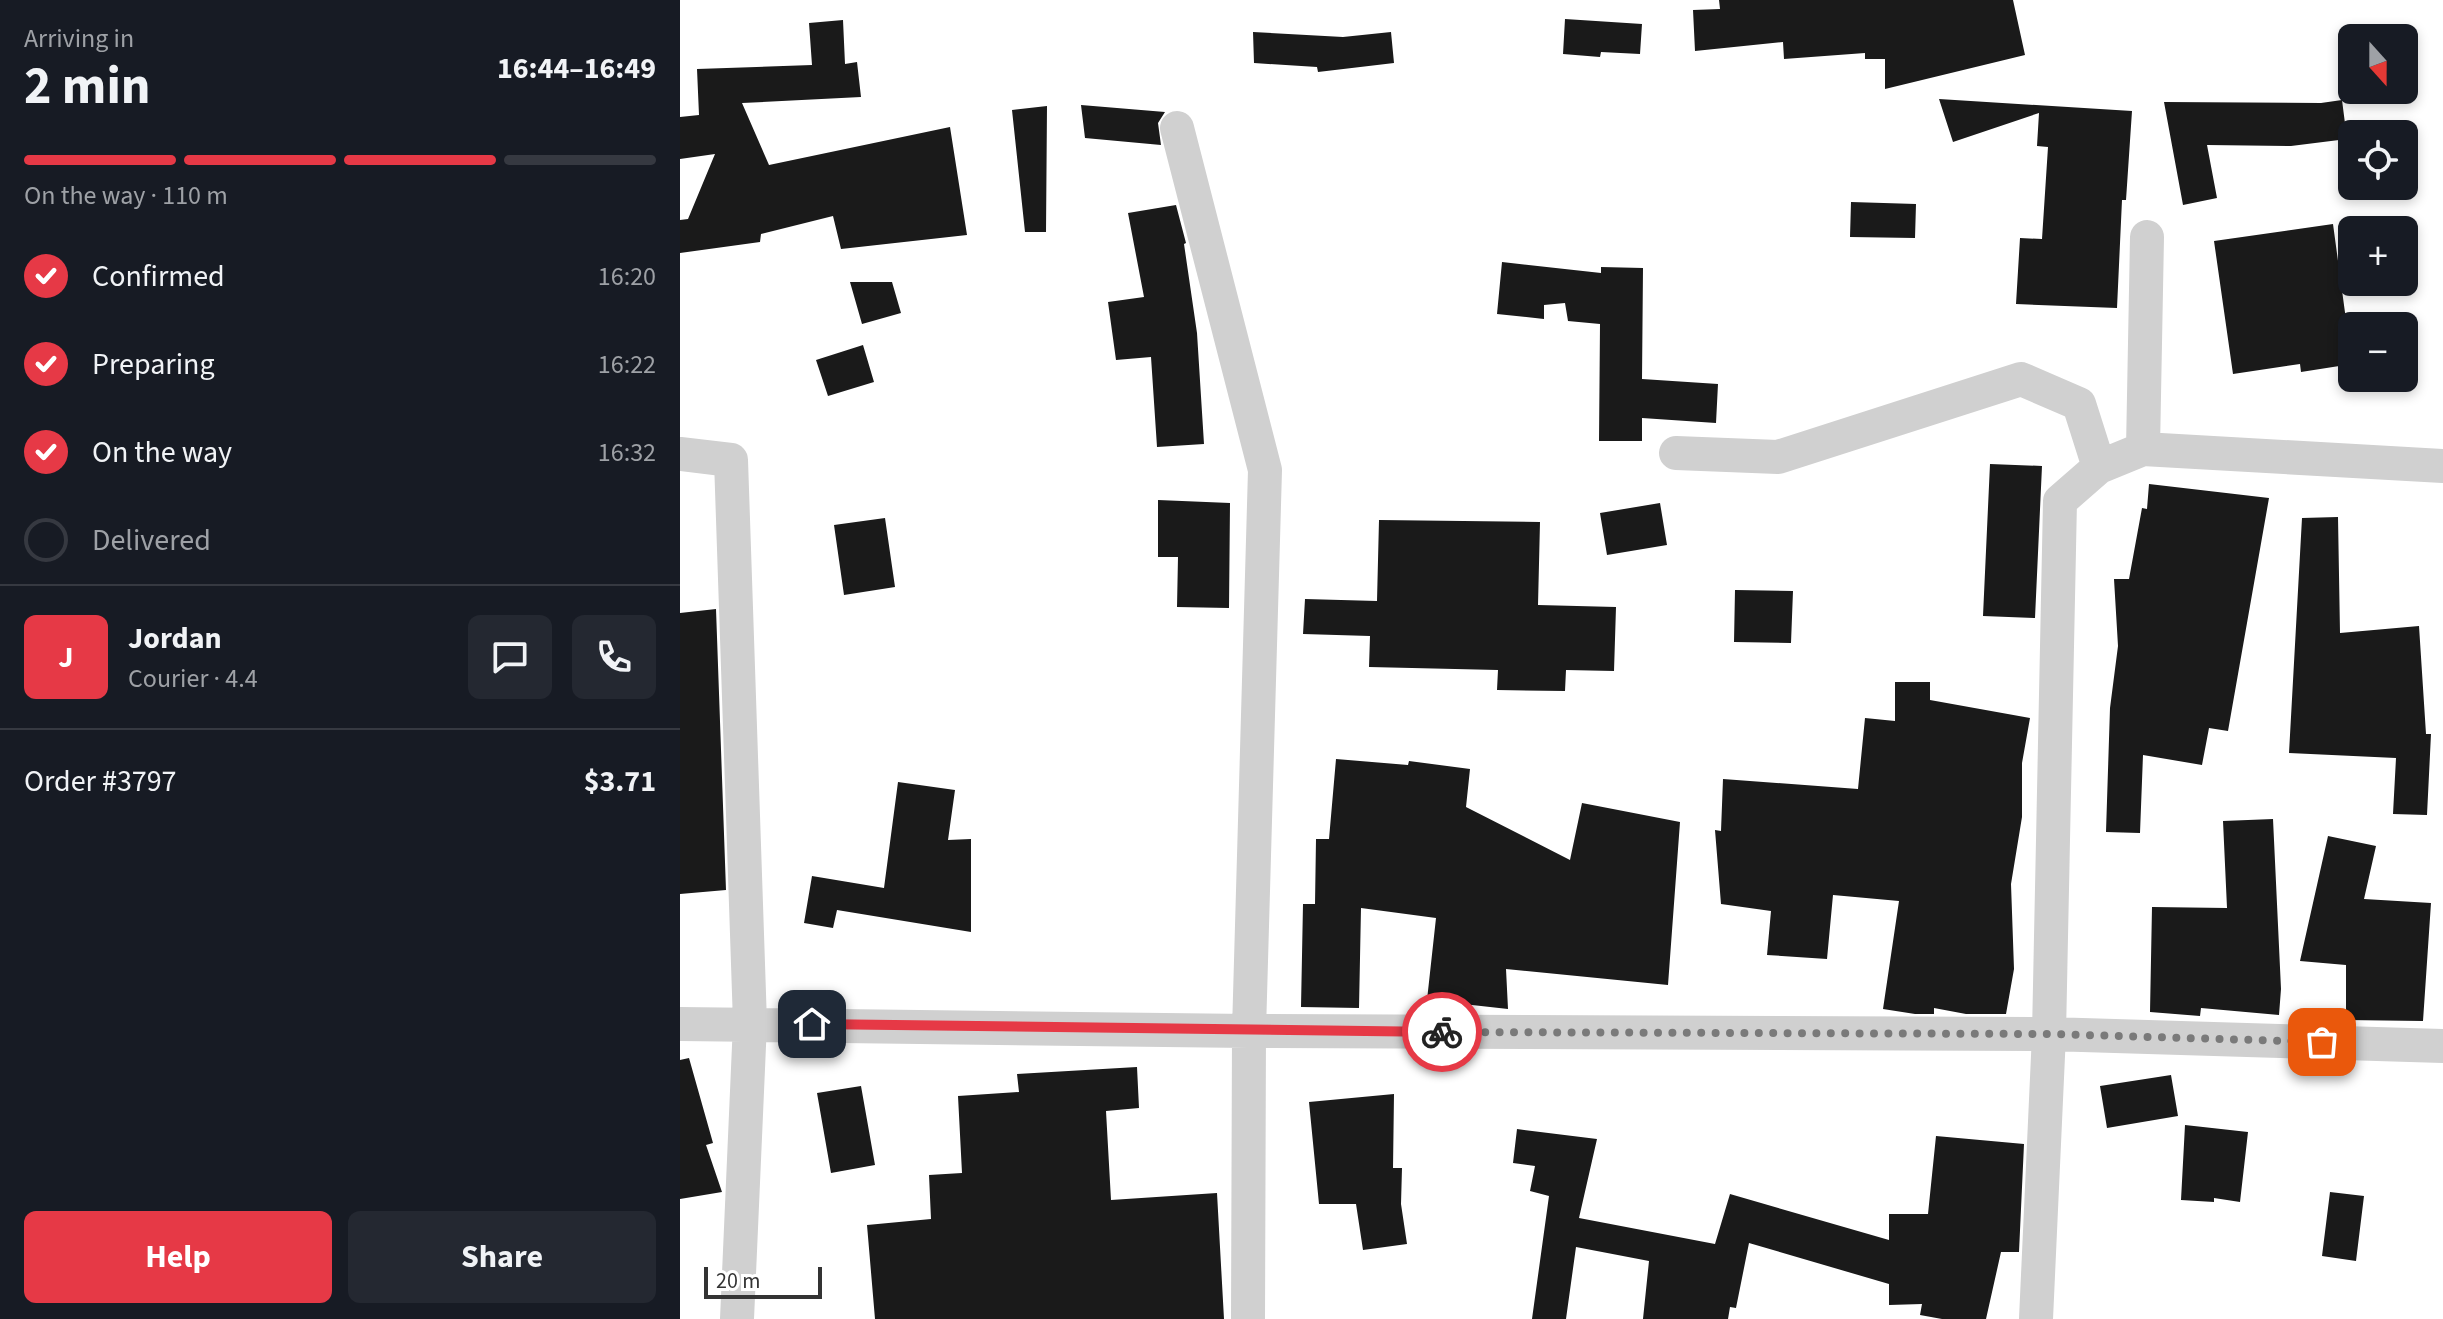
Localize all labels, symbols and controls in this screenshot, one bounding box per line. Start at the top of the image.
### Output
text: Arriving in [24,20,134,57]
north arrow [2338,24,2418,104]
map controls [2338,24,2418,392]
text: 16:44–16:49 [497,47,656,90]
text: 2 min [24,50,151,124]
button: locate [2338,120,2418,200]
text: On the way · 110 m [24,177,228,214]
button: + [2338,216,2418,296]
icon: check [24,254,68,298]
text: Confirmed [92,255,225,298]
text: 16:20 [598,258,656,295]
button: − [2338,312,2418,392]
icon: check [24,342,68,386]
text: Preparing [92,343,215,386]
text: 16:22 [598,346,656,383]
icon: check [24,430,68,474]
text: On the way [92,431,232,474]
text: 16:32 [598,434,656,471]
text: Delivered [92,519,211,562]
button: chat [468,615,552,699]
button: phone [572,615,656,699]
text: Jordan [128,617,222,660]
text: J [58,636,74,679]
text: Courier · 4.4 [128,660,258,697]
text: Order #3797 [24,760,177,803]
text: $3.71 [584,760,656,803]
pin [778,990,846,1058]
courier [1402,992,1482,1072]
icon: home [790,1002,834,1046]
pin [2288,1008,2356,1076]
icon: bike [1420,1010,1464,1054]
icon: bag [2300,1020,2344,1064]
button: Help [24,1211,332,1303]
button: Share [348,1211,656,1303]
scale bar [704,1263,822,1299]
text: 20 m [716,1265,761,1297]

